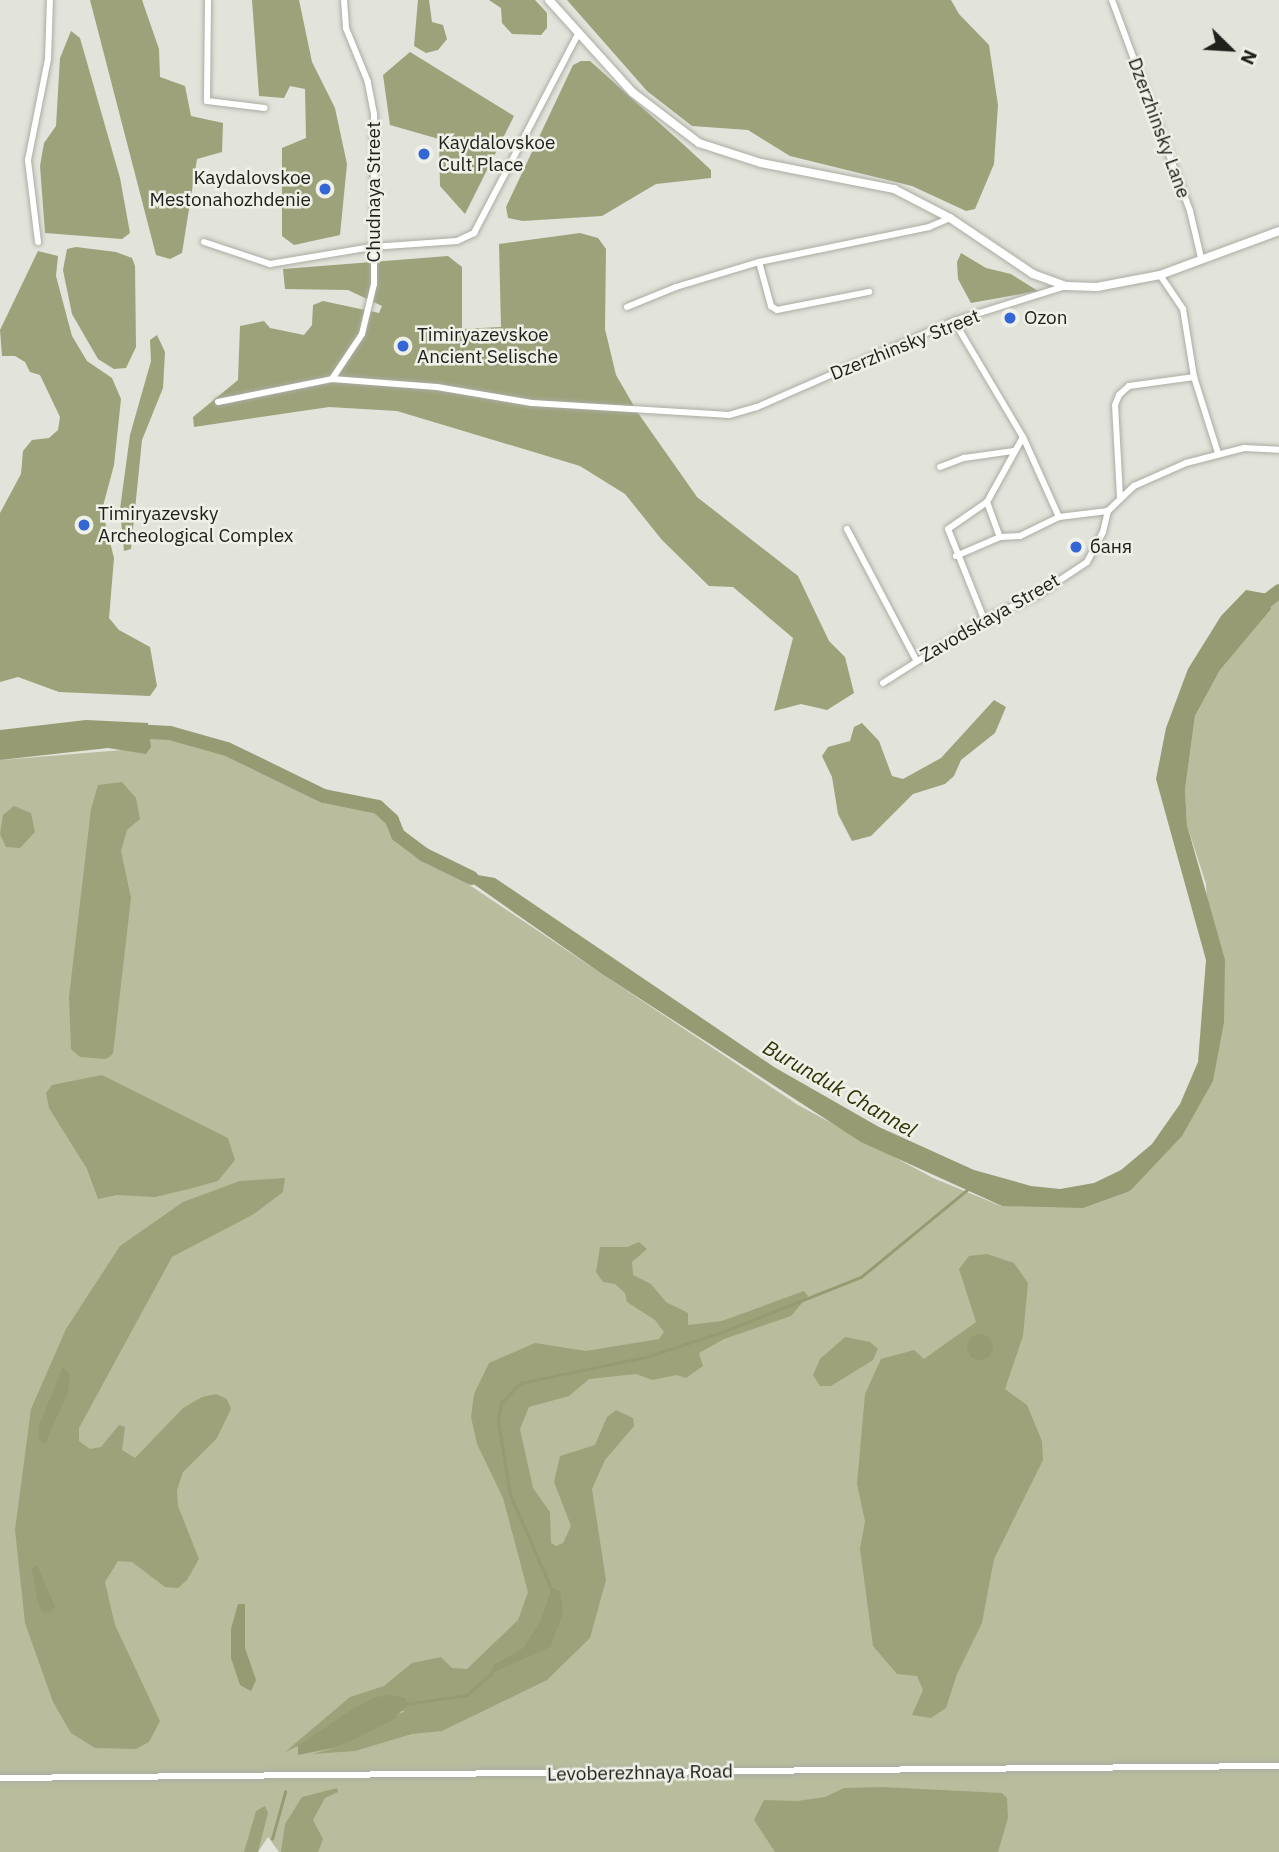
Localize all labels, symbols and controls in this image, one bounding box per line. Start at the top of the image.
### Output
north arrow [1195,14,1265,84]
text: N [1235,46,1263,69]
street label: Dzerzhinsky Lane [1123,55,1195,201]
street label: Chudnaya Street [363,121,385,263]
place label: Kaydalovskoe Cult Place [438,132,555,176]
marker: Kaydalovskoe Cult Place [416,146,432,162]
place label: Kaydalovskoe Mestonahozhdenie [149,167,311,211]
marker: Kaydalovskoe Mestonahozhdenie [317,181,333,197]
street label: Dzerzhinsky Street [827,305,983,385]
place label: Ozon [1024,307,1068,329]
marker: Ozon [1002,310,1018,326]
place label: Timiryazevskoe Ancient Selische [417,324,558,368]
marker: Timiryazevskoe Ancient Selische [395,338,411,354]
place label: Timiryazevsky Archeological Complex [98,503,293,547]
marker: Timiryazevsky Archeological Complex [76,517,92,533]
place label: баня [1090,536,1132,558]
marker: баня [1068,539,1084,555]
street label: Zavodskaya Street [916,569,1064,667]
water label: Burunduk Channel [759,1034,921,1142]
street label: Levoberezhnaya Road [547,1760,733,1786]

